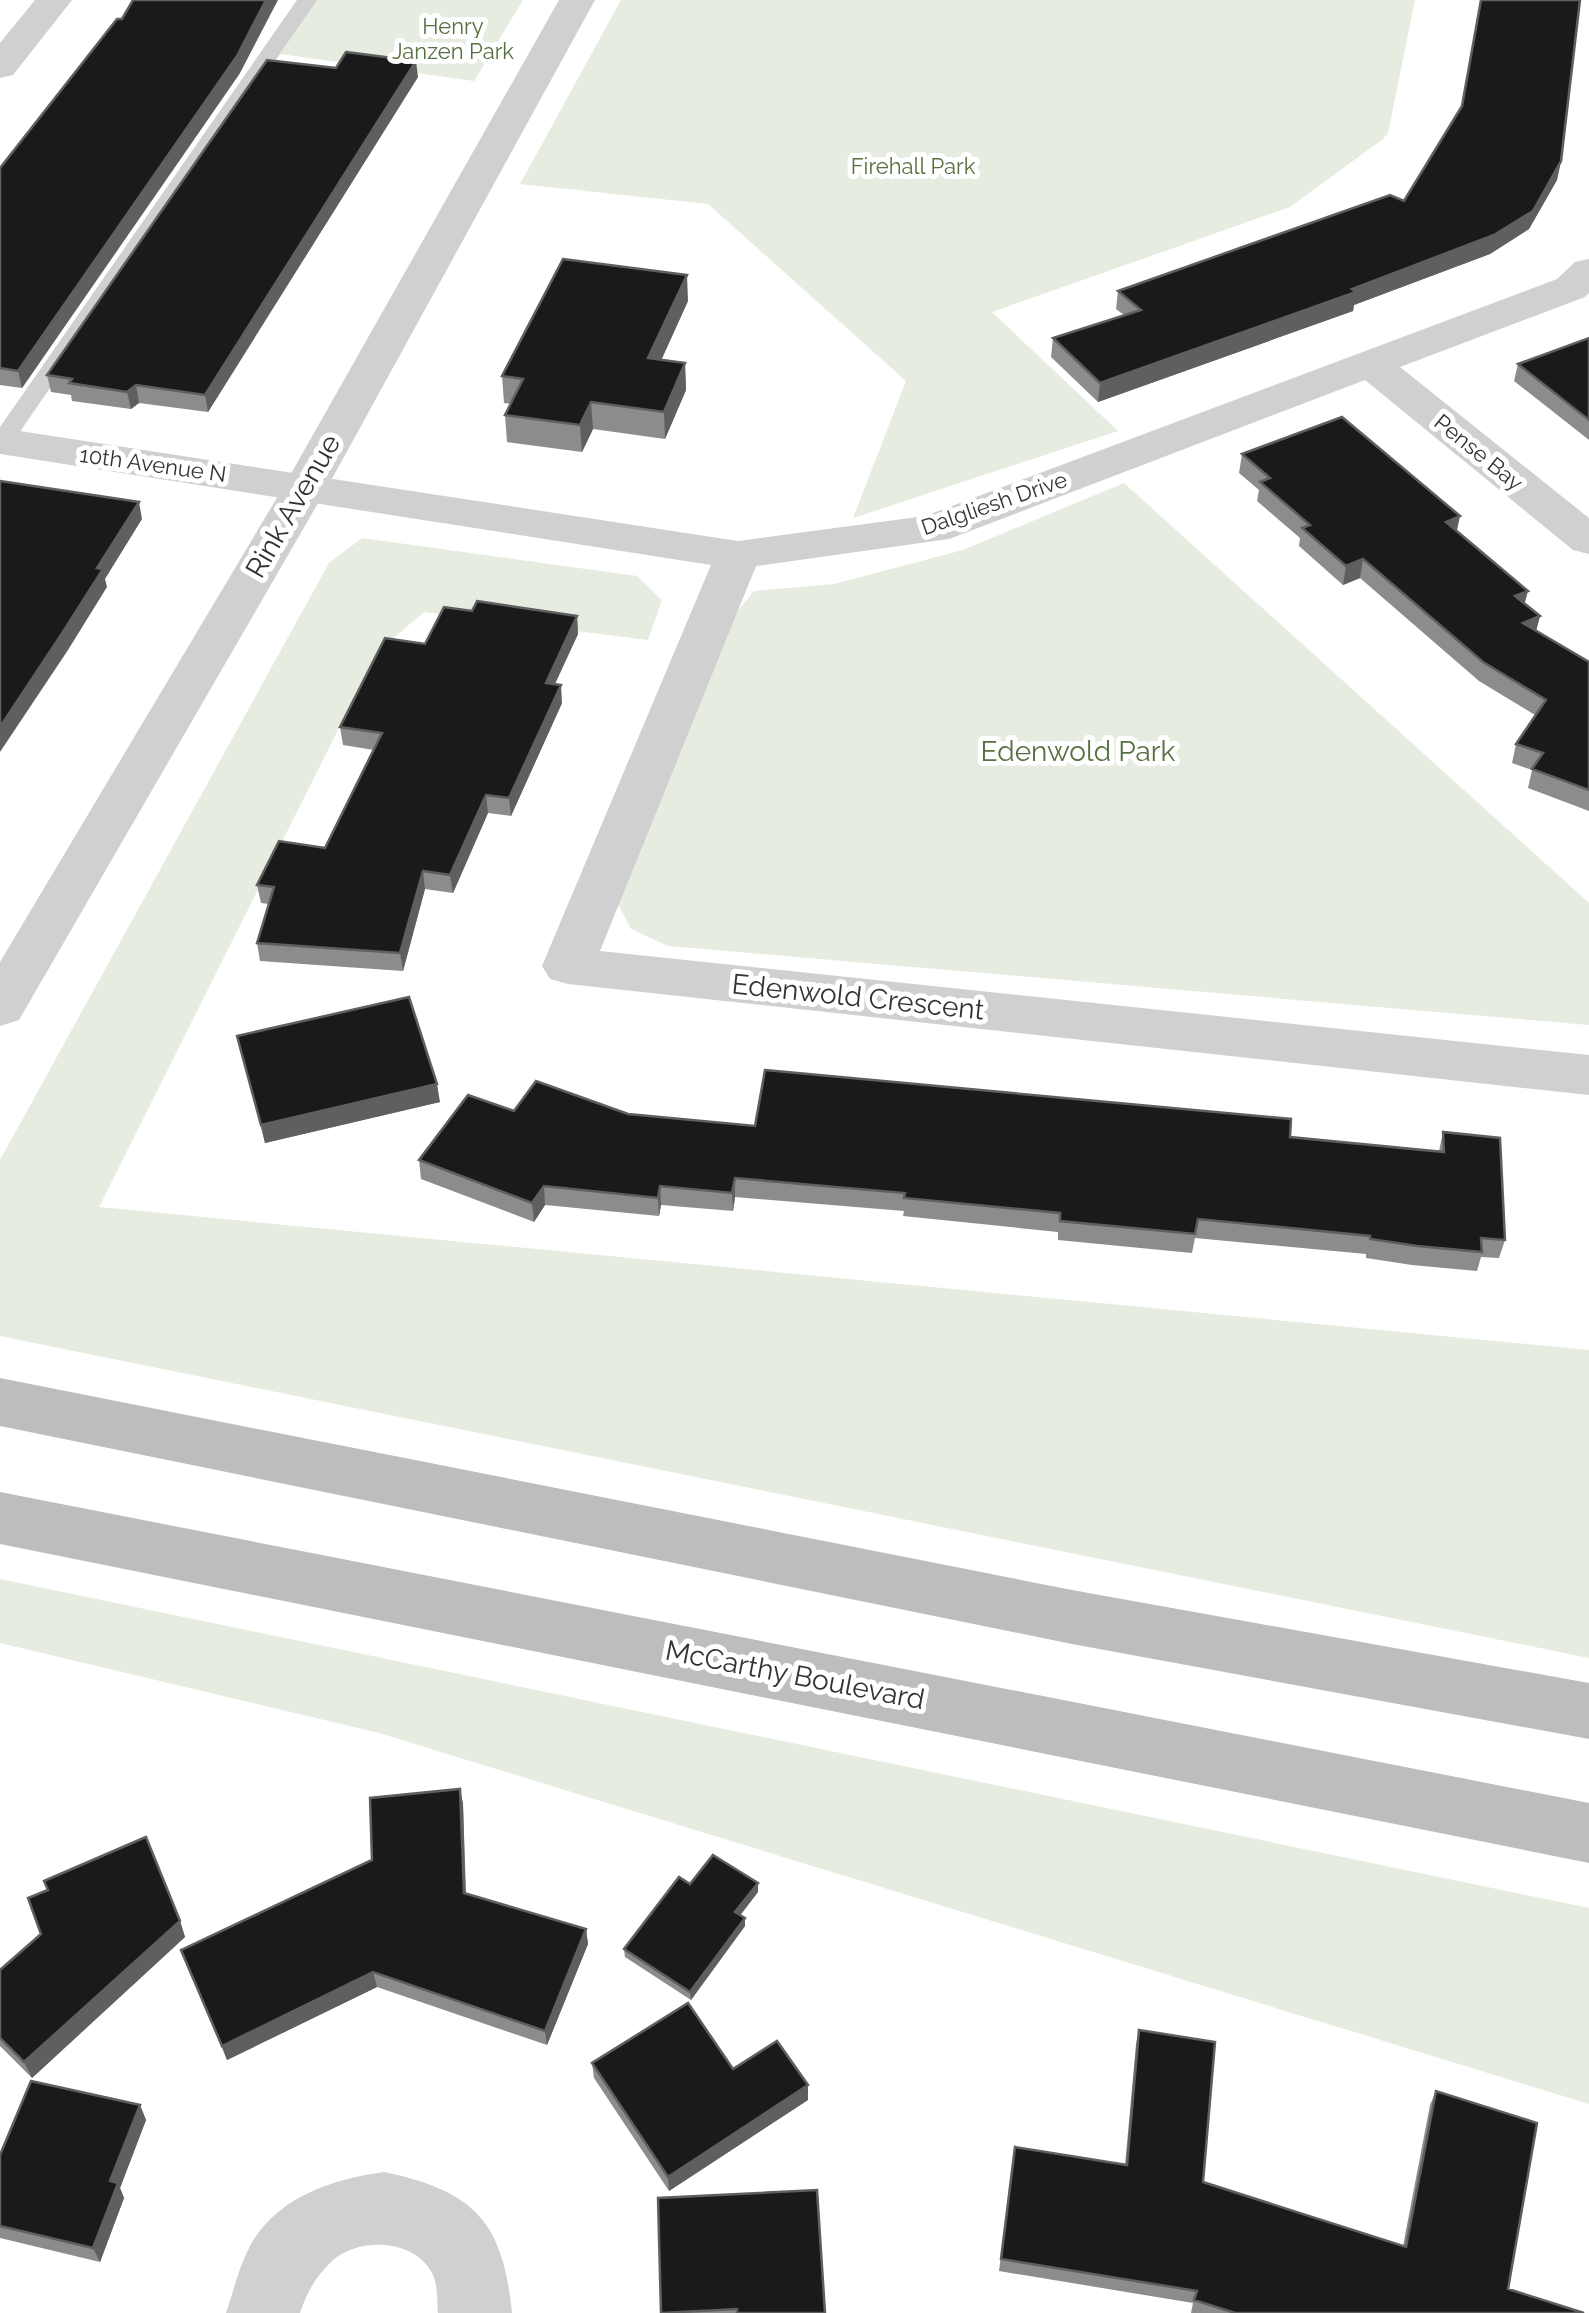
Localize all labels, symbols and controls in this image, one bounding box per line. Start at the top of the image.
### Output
park label: Henry Janzen Park [392,13,514,64]
park label: Firehall Park [851,153,976,179]
street label: Pense Bay [1429,408,1529,496]
street label: Rink Avenue [239,428,347,584]
street label: 10th Avenue N [78,441,228,487]
street label: Dalgliesh Drive [918,466,1070,540]
park label: Edenwold Park [981,735,1176,768]
street label: Edenwold Crescent [730,967,986,1027]
street label: McCarthy Boulevard [663,1634,927,1716]

